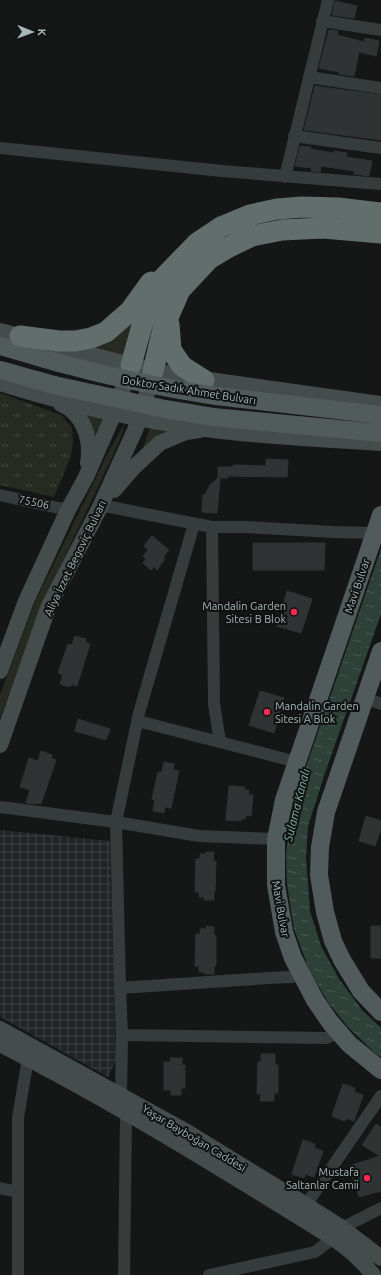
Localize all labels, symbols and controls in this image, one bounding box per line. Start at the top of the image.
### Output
north arrow [12,12,52,52]
text: K [36,28,48,37]
street label: Doktor Sadık Ahmet Bulvarı [121,373,257,407]
street label: 75506 [18,493,50,511]
street label: Aliya İzzet Begoviç Bulvarı [42,498,108,618]
street label: Mavi Bulvar [342,556,372,615]
place label: Mandalin Garden Sitesi B Blok [202,600,286,625]
marker: Mandalin Garden Sitesi B Blok [289,607,299,617]
place label: Mandalin Garden Sitesi A Blok [275,700,359,725]
marker: Mandalin Garden Sitesi A Blok [262,707,272,717]
water label: Sulama Kanalı [281,767,312,844]
street label: Mavi Bulvar [270,880,292,939]
street label: Yaşar Bayboğan Caddesi [140,1102,248,1174]
place label: Mustafa Saltanlar Camii [286,1166,359,1191]
marker: Mustafa Saltanlar Camii [362,1173,372,1183]

